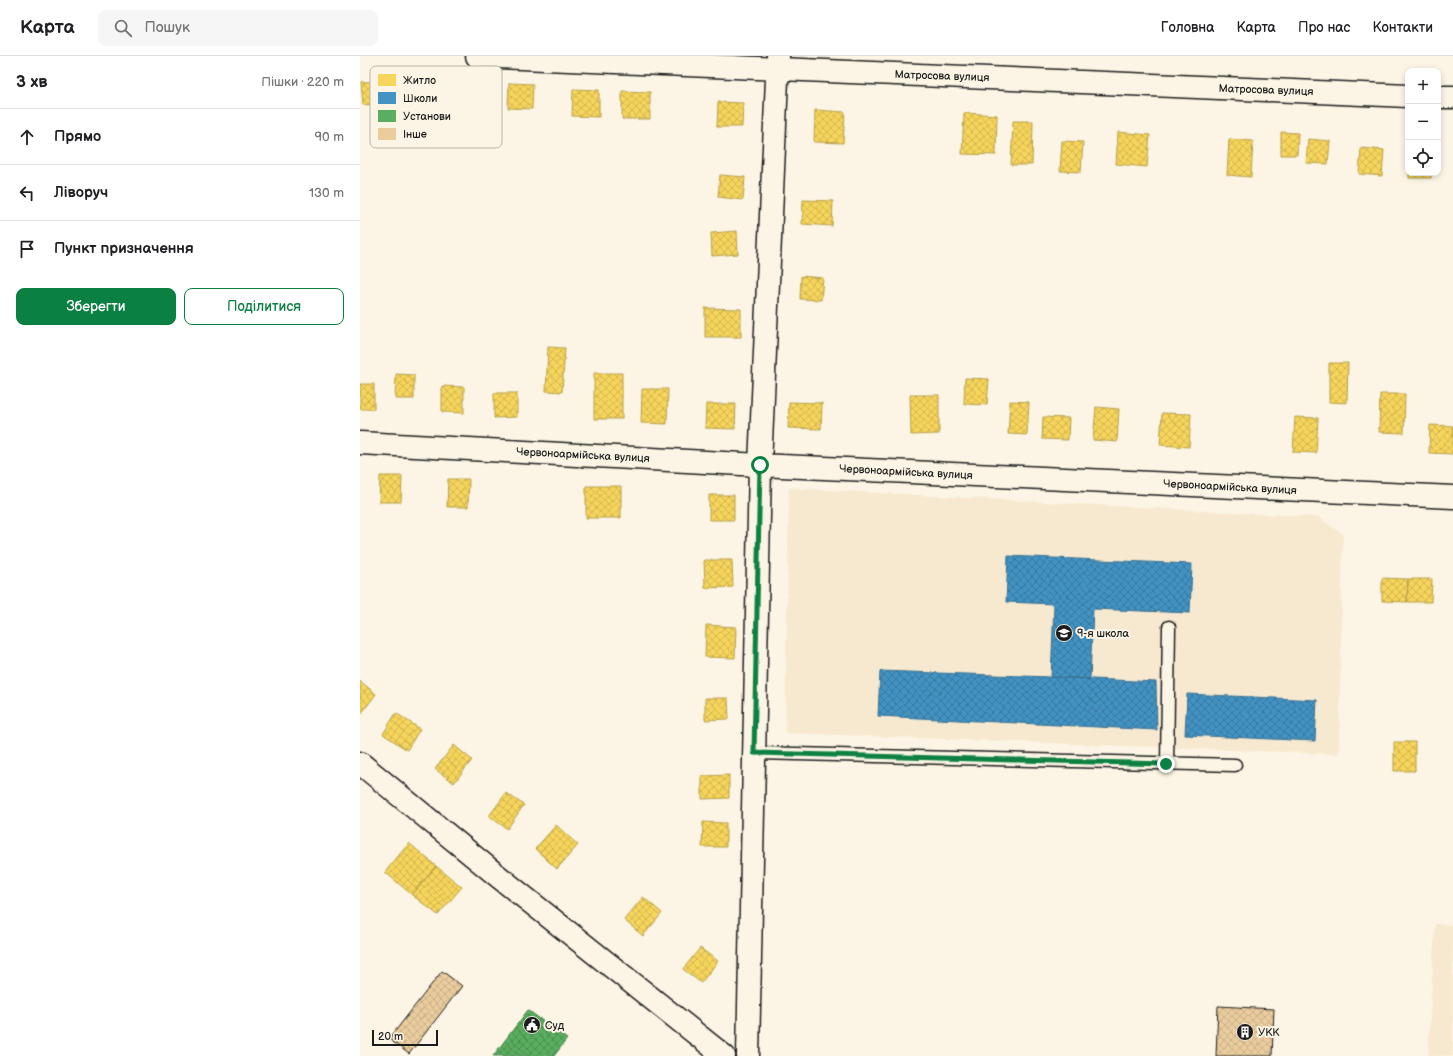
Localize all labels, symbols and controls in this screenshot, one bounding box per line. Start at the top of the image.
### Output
search box [98,10,378,46]
text: Карта [20,16,74,39]
icon: search [112,17,134,39]
text: Пошук [144,18,190,37]
text: Головна [1161,19,1214,36]
text: Карта [1236,19,1276,36]
text: Про нас [1298,19,1350,36]
text: Контакти [1372,19,1433,36]
legend [370,66,502,148]
street label: Матросова вулиця [894,68,990,84]
map controls [1405,68,1441,176]
button: + [1405,68,1441,104]
text: 3 хв [16,72,48,92]
text: Пішки · 220 m [261,74,344,90]
text: Житло [403,74,436,87]
street label: Матросова вулиця [1218,82,1314,98]
text: Школи [403,92,437,105]
button: − [1405,104,1441,140]
text: Установи [403,110,451,123]
icon: ahead [16,126,38,148]
text: Прямо [54,127,101,146]
text: Інше [403,128,427,141]
text: 90 m [315,129,344,145]
button: locate [1405,140,1441,176]
icon: left [16,182,38,204]
text: Ліворуч [54,183,108,202]
text: 130 m [309,185,344,201]
icon: arrive [16,238,38,260]
text: Пункт призначення [54,239,194,258]
button: Зберегти [16,288,176,325]
button: Поділитися [184,288,344,325]
street label: Червоноармійська вулиця [516,445,650,465]
route start [751,456,769,474]
street label: Червоноармійська вулиця [839,462,973,482]
street label: Червоноармійська вулиця [1163,477,1297,497]
school or university icon: 9-я школа [1054,623,1074,643]
place label: 9-я школа [1077,627,1129,640]
route end [1157,755,1175,773]
public building icon: Суд [522,1015,542,1035]
place label: Суд [545,1019,565,1032]
building icon: УКК [1235,1022,1255,1042]
place label: УКК [1258,1026,1280,1039]
scale bar [372,1028,438,1047]
text: 20 m [378,1030,403,1043]

